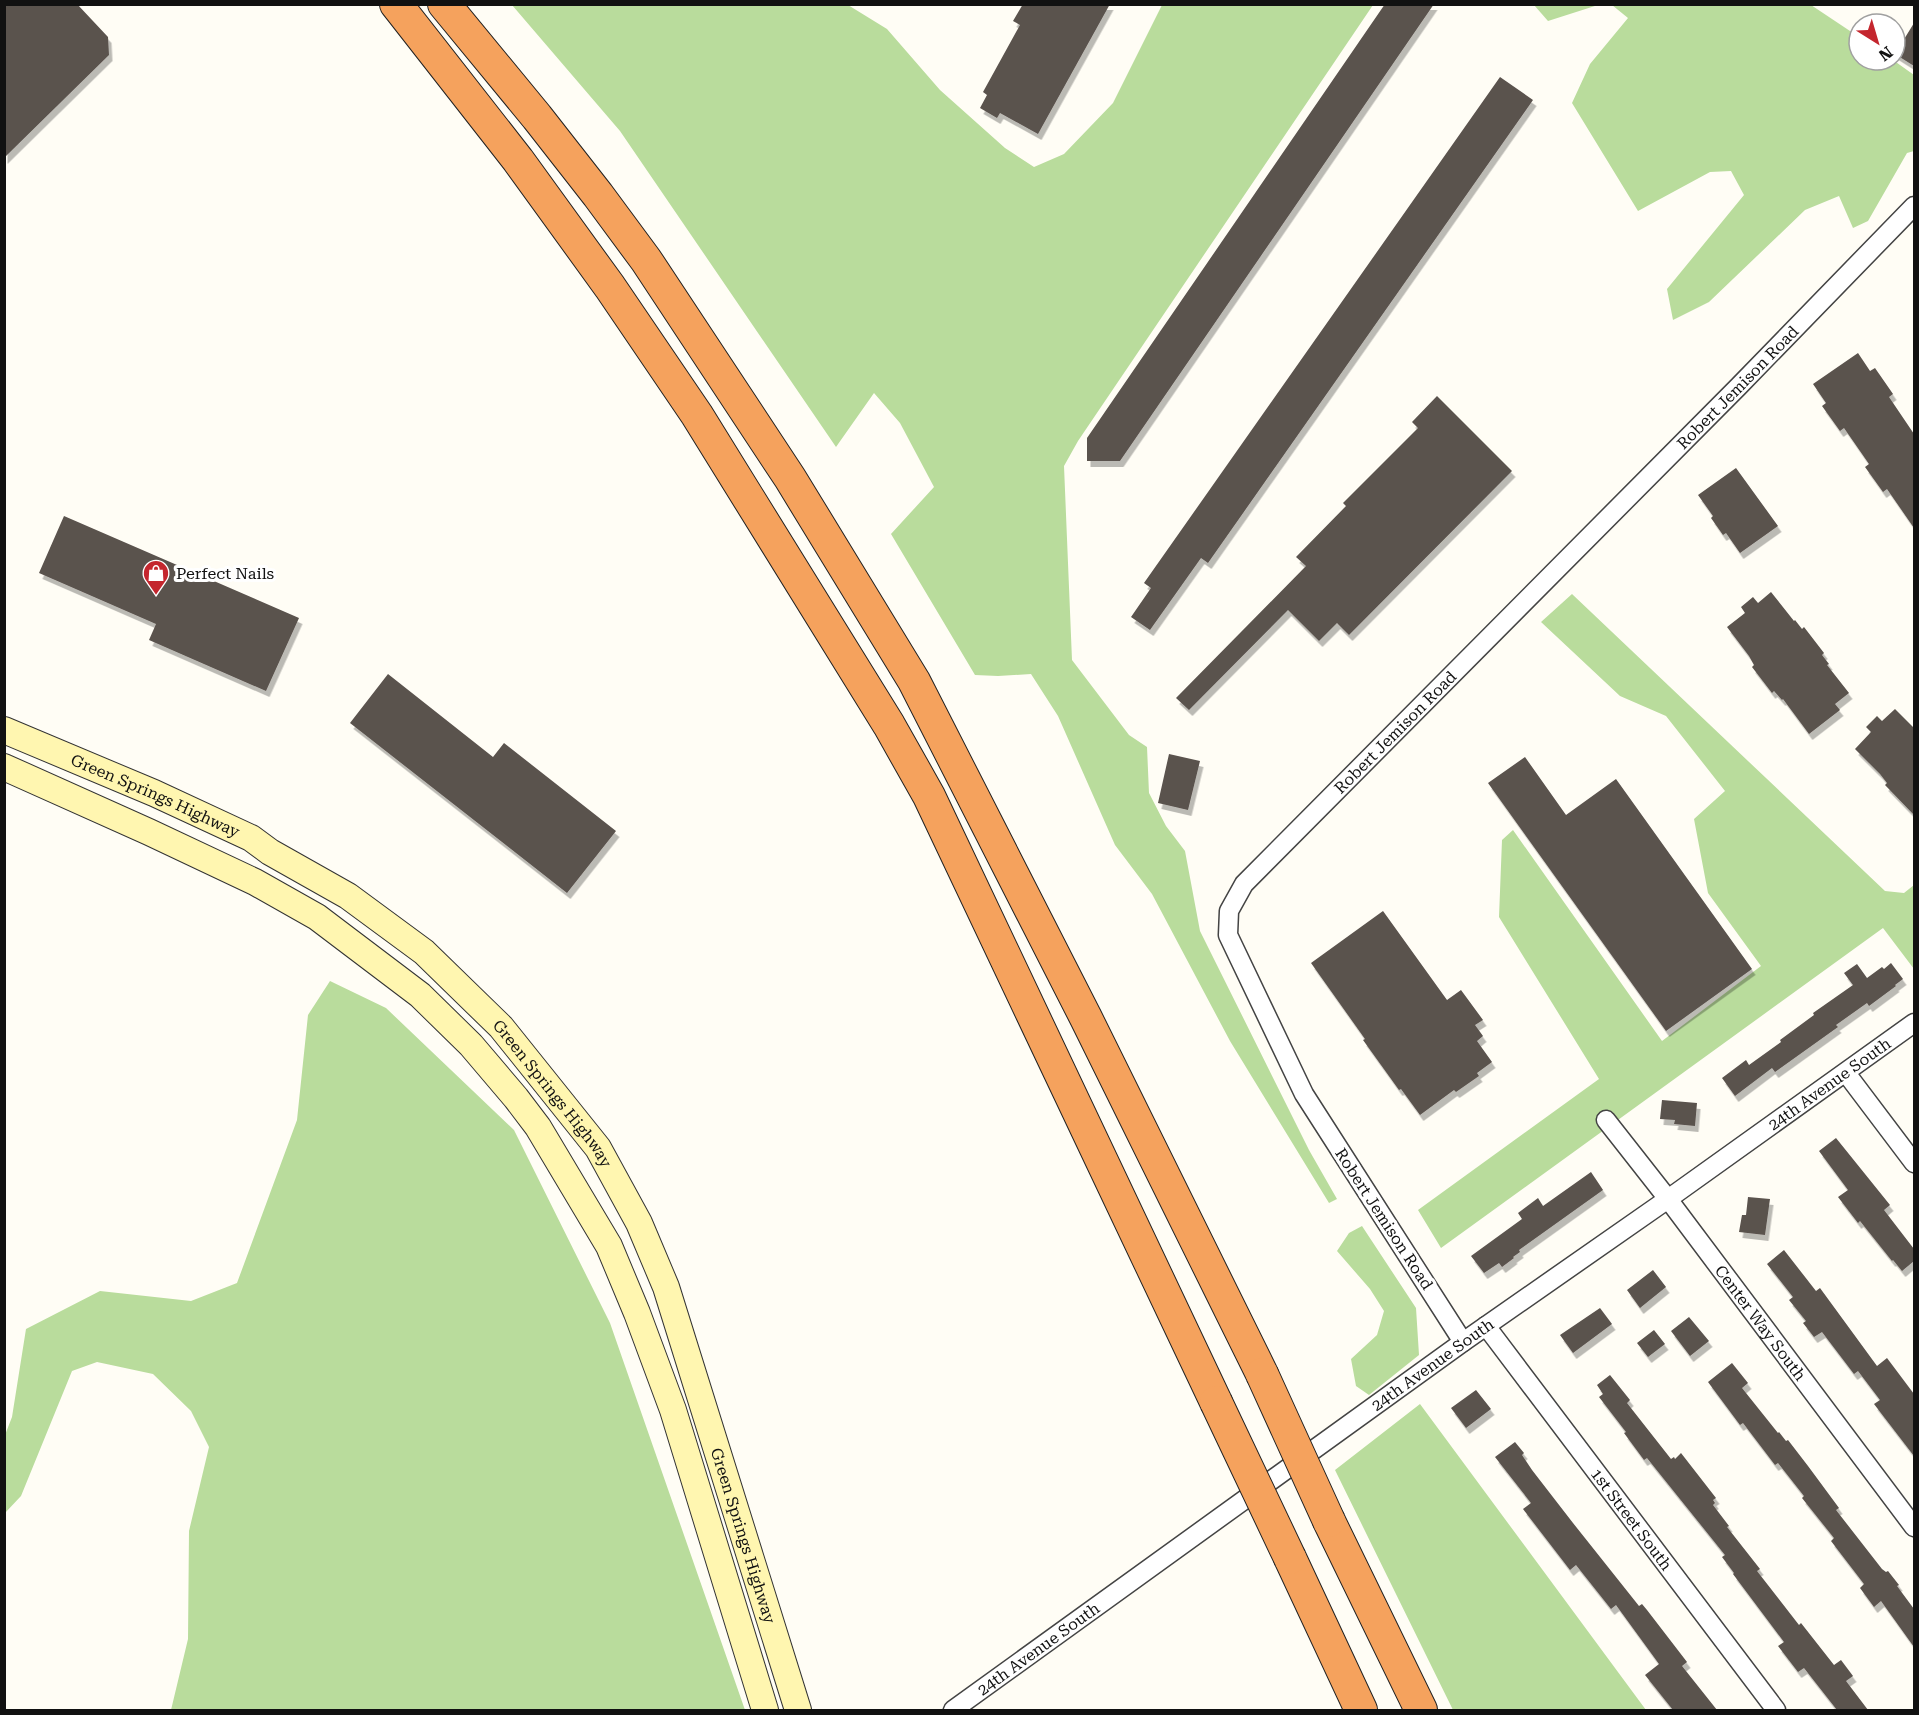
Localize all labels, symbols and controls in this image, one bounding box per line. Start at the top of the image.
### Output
north arrow [1847,12,1907,72]
text: N [1875,42,1896,65]
street label: Robert Jemison Road [1673,322,1802,453]
shop icon: Perfect Nails [141,558,171,596]
place label: Perfect Nails [176,564,275,583]
street label: Robert Jemison Road [1330,667,1460,797]
street label: Green Springs Highway [68,750,243,841]
street label: Green Springs Highway [489,1015,616,1171]
street label: 24th Avenue South [1764,1033,1894,1134]
street label: Robert Jemison Road [1331,1145,1437,1293]
street label: Center Way South [1711,1261,1810,1384]
street label: 24th Avenue South [1367,1314,1497,1415]
street label: Green Springs Highway [707,1445,780,1626]
street label: 1st Street South [1587,1464,1676,1574]
street label: 24th Avenue South [973,1598,1103,1699]

